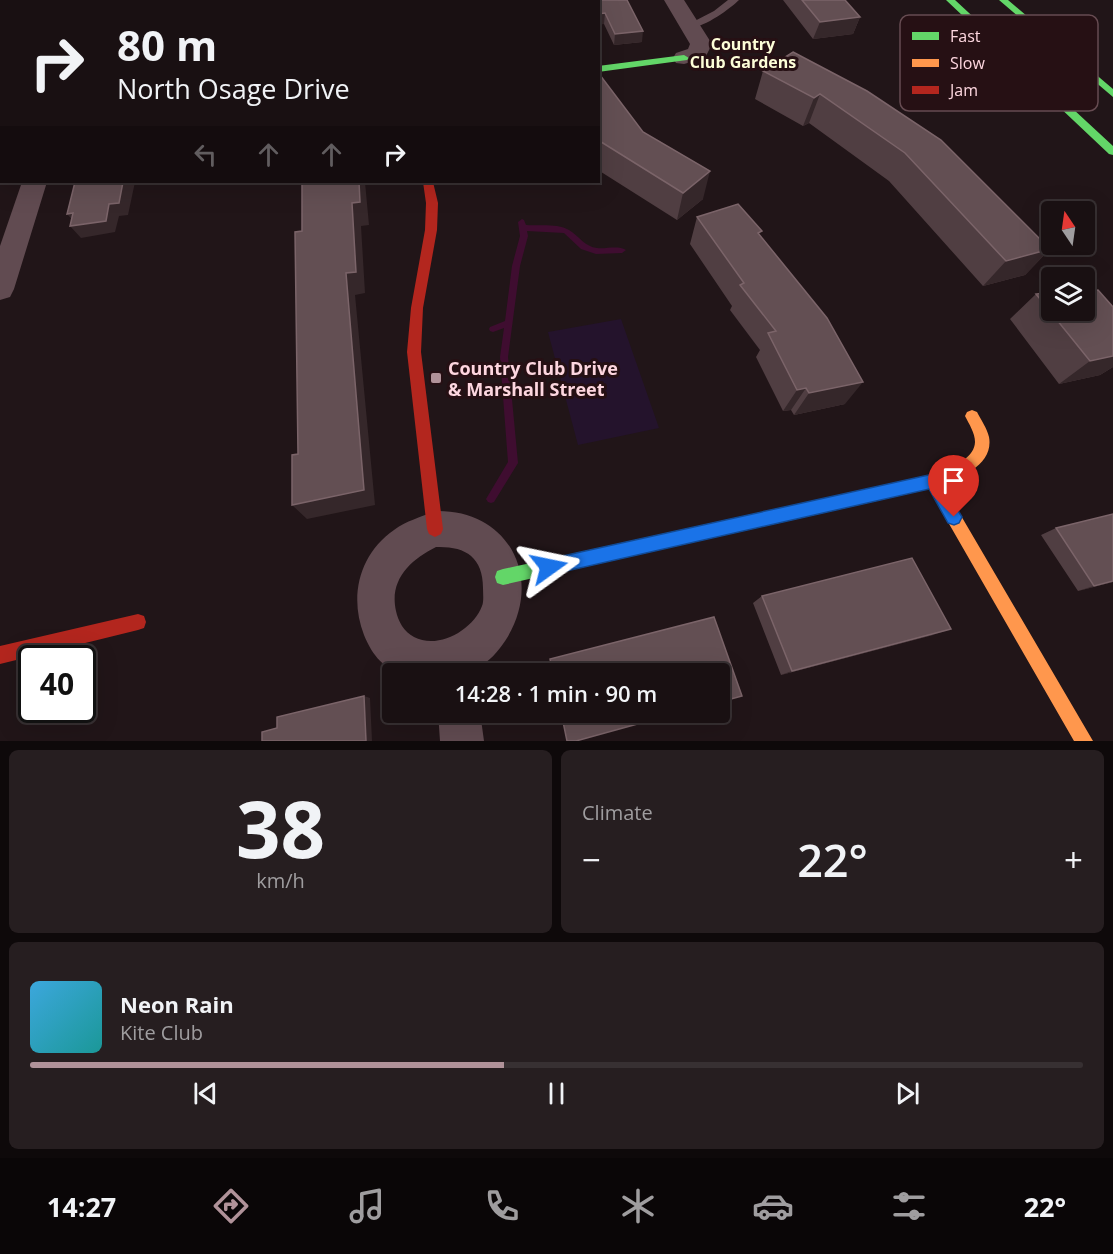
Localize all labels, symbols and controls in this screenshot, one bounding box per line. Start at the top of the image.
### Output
legend [900,15,1098,111]
text: 80 m [117,16,217,73]
icon: right [18,24,96,102]
text: Fast [950,25,981,47]
district label: Country Club Gardens [690,33,796,73]
text: Slow [950,52,985,74]
text: North Osage Drive [117,70,350,107]
text: Jam [948,79,978,101]
icon: left [189,138,222,171]
icon: ahead [252,138,285,171]
icon: ahead [315,138,348,171]
icon: right [378,138,411,171]
north arrow [1041,201,1095,255]
map controls [1041,201,1095,321]
button: layers [1041,267,1095,321]
place label: Country Club Drive & Marshall Street [448,356,618,401]
marker: Country Club Drive & Marshall Street [429,371,443,385]
pin [928,455,979,517]
icon: arrive [937,464,970,497]
position arrow [517,535,581,599]
speed limit sign: 40 [18,645,96,723]
text: 14:28 · 1 min · 90 m [455,678,657,708]
text: 38 [236,775,325,881]
text: Climate [582,799,653,826]
text: 22° [797,829,868,890]
text: − [582,837,601,882]
text: + [1064,837,1083,882]
text: km/h [256,867,305,894]
text: Neon Rain [120,989,234,1019]
text: Kite Club [120,1019,203,1046]
icon: previous [189,1077,222,1110]
icon: pause [540,1077,573,1110]
icon: next [891,1077,924,1110]
icon: directions [210,1185,252,1227]
icon: music [346,1185,388,1227]
icon: phone [481,1185,523,1227]
icon: climate [617,1185,659,1227]
icon: car [752,1185,794,1227]
icon: filters [888,1185,930,1227]
text: 14:27 [47,1188,116,1225]
text: 22° [1024,1188,1066,1225]

